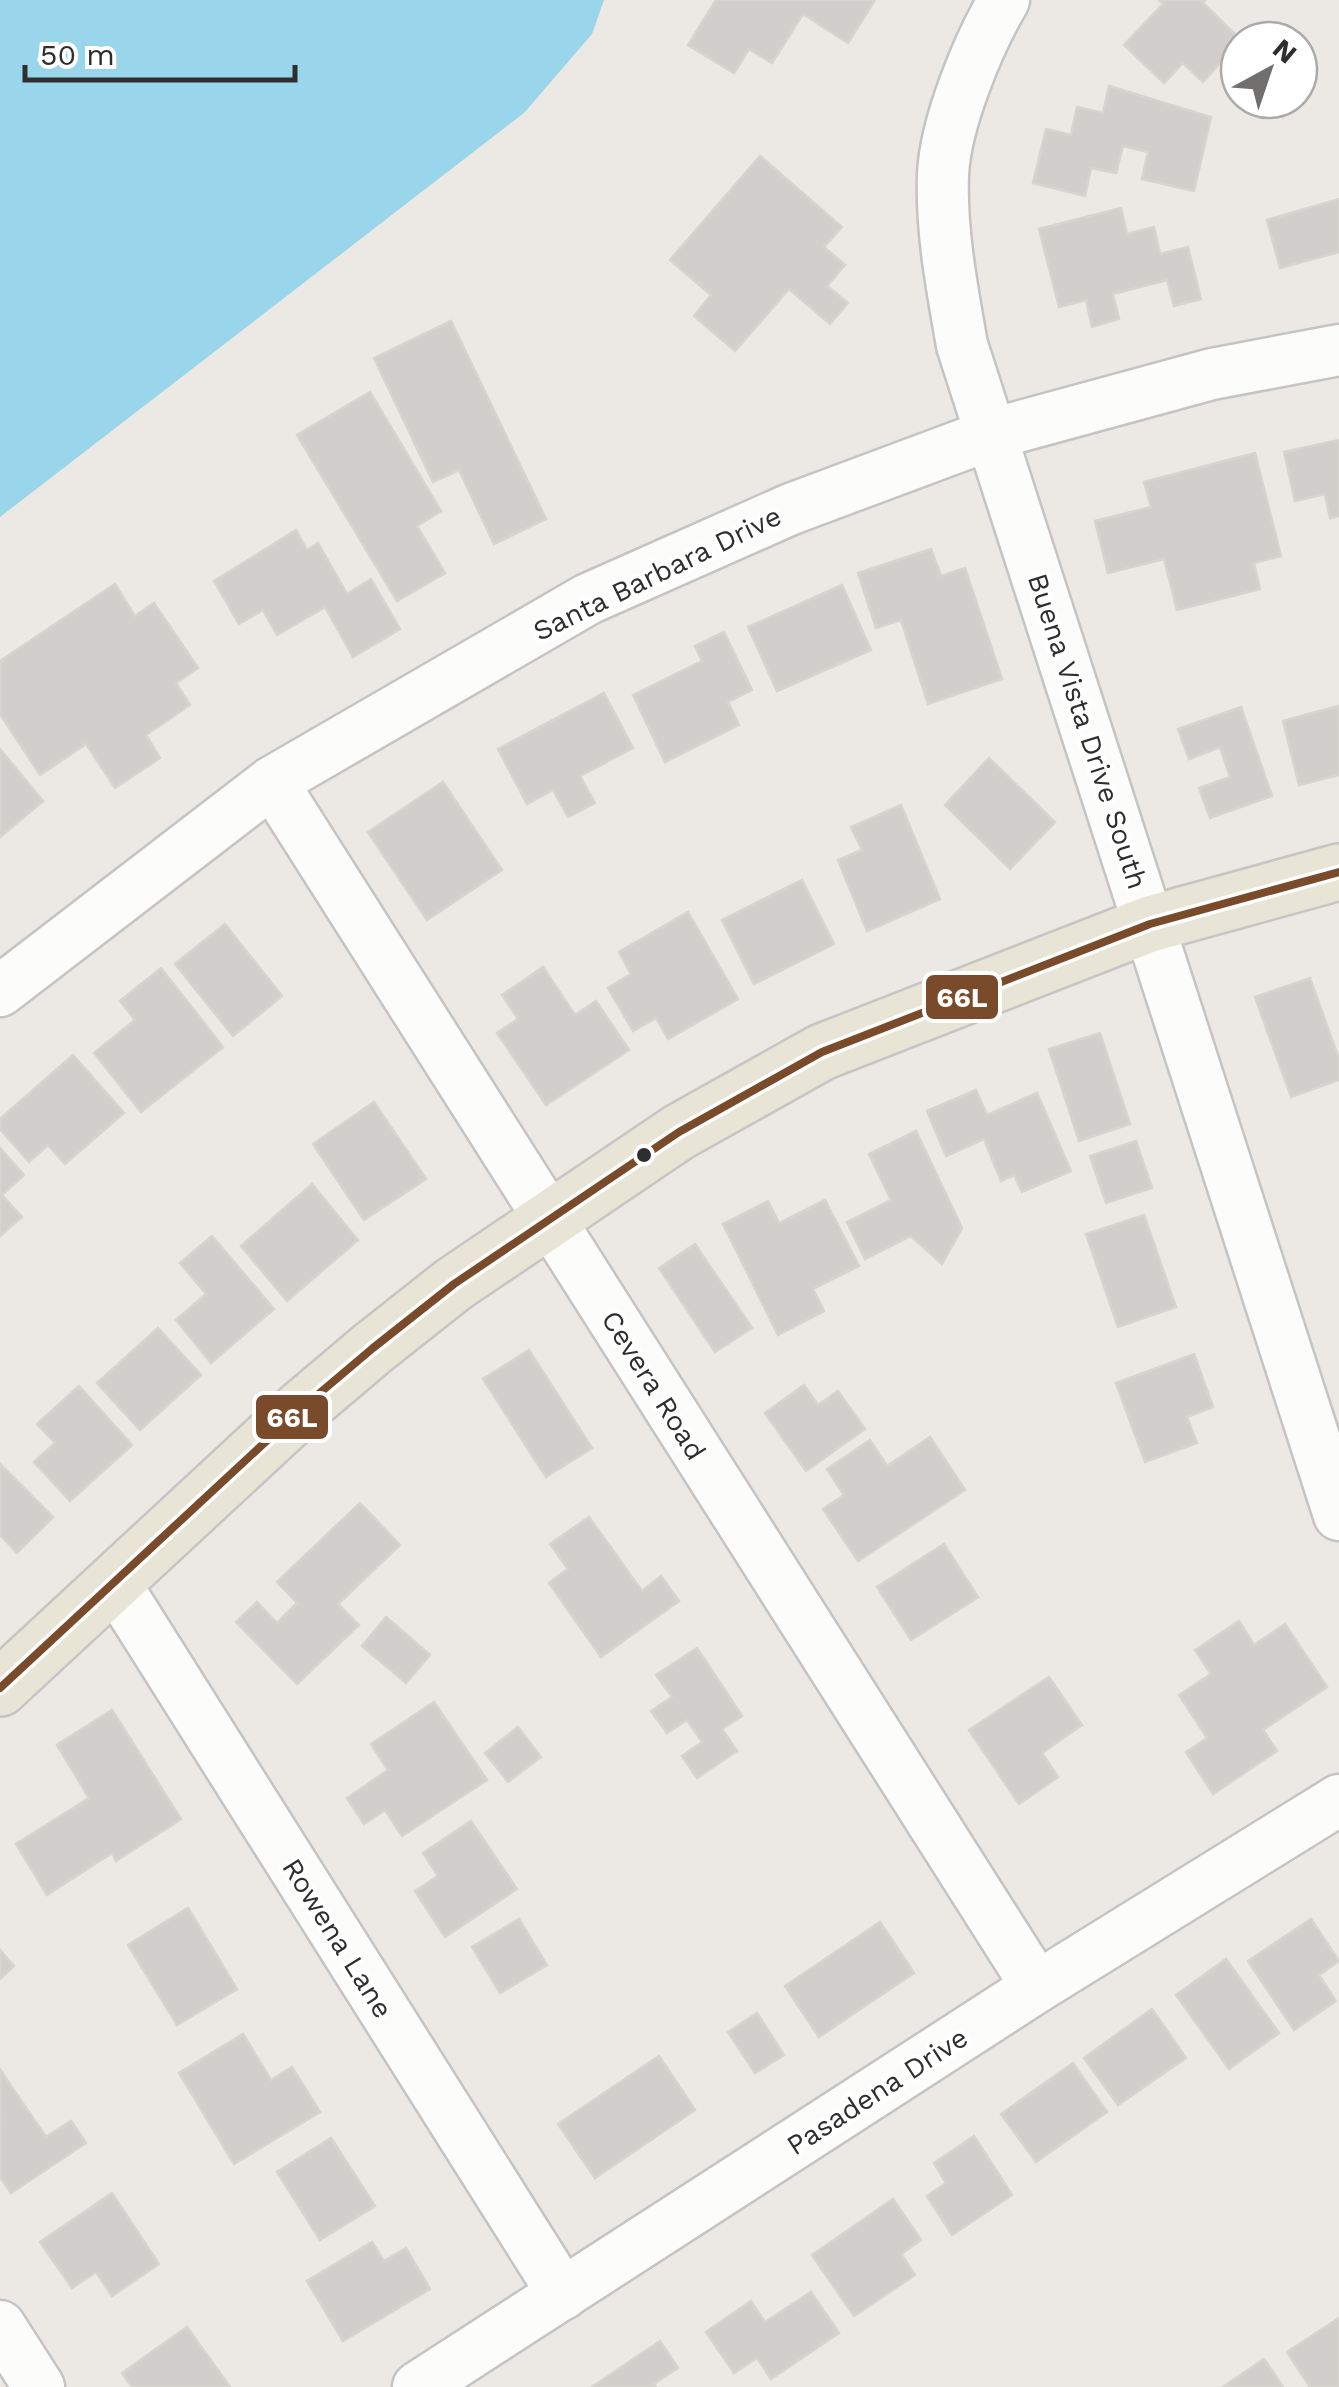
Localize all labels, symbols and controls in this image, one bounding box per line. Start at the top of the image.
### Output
scale bar [25,20,295,82]
north arrow [1219,20,1319,120]
text: N [1266,32,1303,71]
text: 50 m [40,37,115,72]
street label: Santa Barbara Drive [528,499,786,648]
street label: Buena Vista Drive South [1021,569,1154,893]
line badge: 66L [924,973,1000,1021]
text: 66L [936,981,988,1014]
unlabelled marker [634,1145,654,1165]
street label: Cevera Road [595,1305,713,1466]
line badge: 66L [254,1393,330,1441]
text: 66L [266,1401,318,1434]
street label: Rowena Lane [275,1852,400,2024]
street label: Pasadena Drive [781,2021,974,2162]

